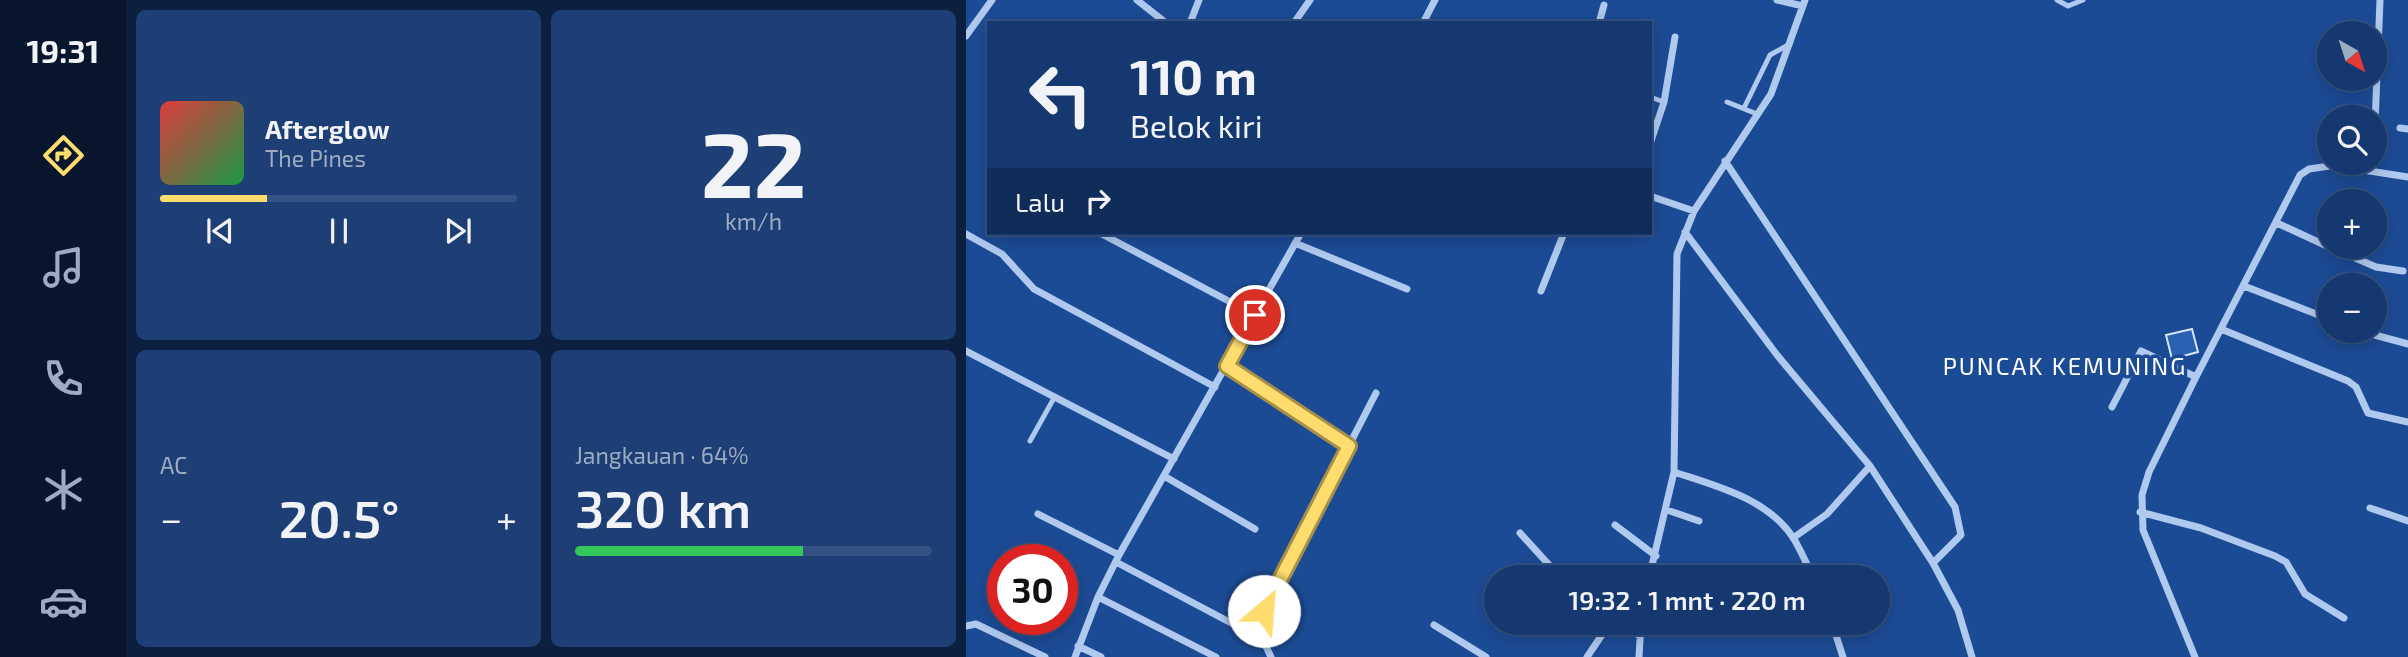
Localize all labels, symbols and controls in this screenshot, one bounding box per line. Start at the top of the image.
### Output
north arrow [2317,21,2387,91]
map controls [2317,21,2387,343]
text: 19:31 [27,31,99,69]
text: 110 m [1130,46,1257,105]
icon: left [1015,49,1106,140]
button: search [2317,105,2387,175]
text: Belok kiri [1130,106,1263,144]
text: 22 [701,107,806,216]
text: Afterglow [265,113,390,144]
icon: directions [39,131,88,180]
text: The Pines [265,144,366,172]
icon: right [1079,182,1117,220]
text: Lalu [1015,186,1065,217]
button: + [2317,189,2387,259]
text: km/h [725,207,782,235]
icon: previous [201,212,239,250]
icon: pause [320,212,358,250]
icon: next [439,212,477,250]
icon: music [39,243,88,292]
button: − [2317,273,2387,343]
pin [1225,285,1285,345]
icon: arrive [1236,296,1274,334]
district label: PUNCAK KEMUNING [1943,351,2187,380]
icon: phone [39,354,88,403]
text: Jangkauan · 64% [575,441,749,469]
text: AC [160,451,187,479]
icon: climate [39,465,88,514]
text: 320 km [575,476,751,538]
text: 20.5° [279,486,400,548]
text: − [160,495,182,541]
text: + [496,495,517,541]
speed limit sign: 30 [987,544,1078,635]
position arrow [1227,574,1301,648]
icon: car [39,577,88,626]
text: 19:32 · 1 mnt · 220 m [1568,584,1806,615]

